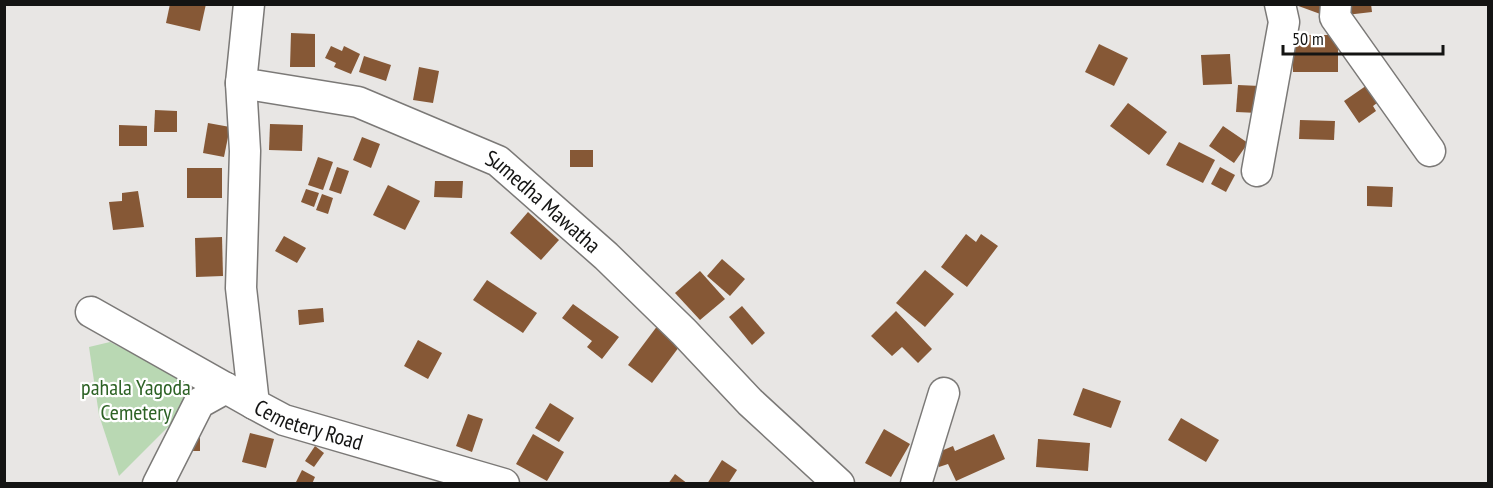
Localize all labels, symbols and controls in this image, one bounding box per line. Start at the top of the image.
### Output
scale bar [1283,18,1444,56]
text: 50 m [1292,27,1324,50]
street label: Sumedha Mawatha [481,143,607,259]
park label: pahala Yagoda Cemetery [81,373,191,426]
street label: Cemetery Road [250,393,366,456]

